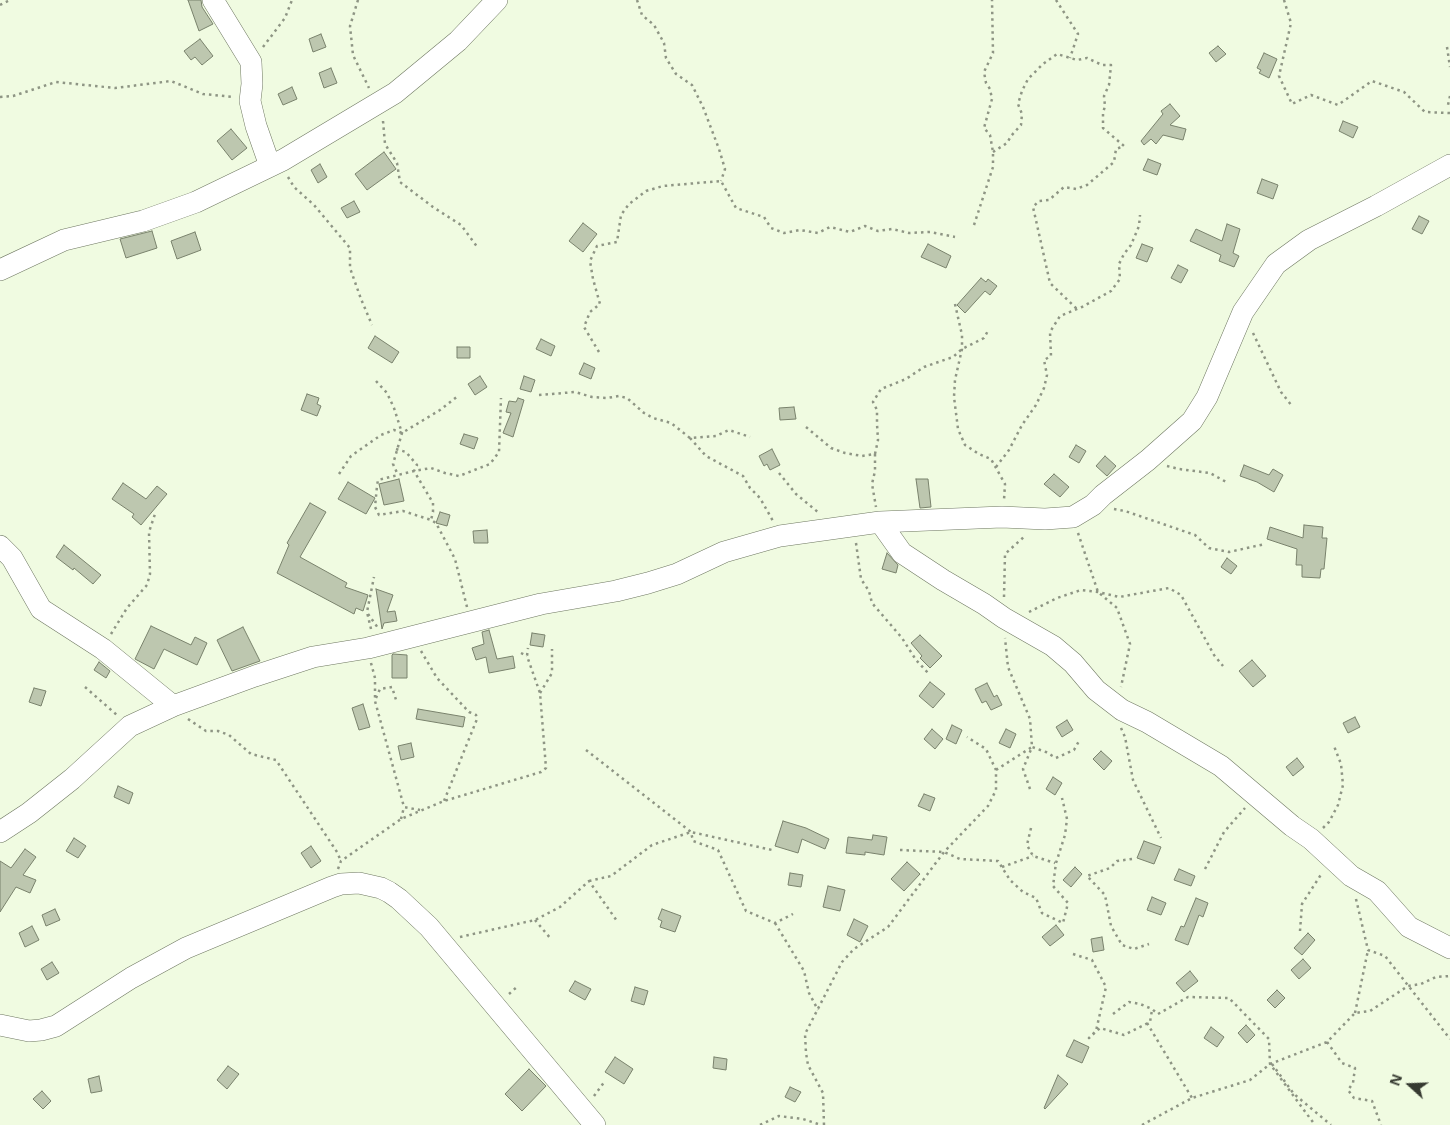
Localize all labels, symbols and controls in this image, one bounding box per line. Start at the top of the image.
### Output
north arrow [1385,1060,1435,1110]
text: N [1385,1071,1406,1088]

